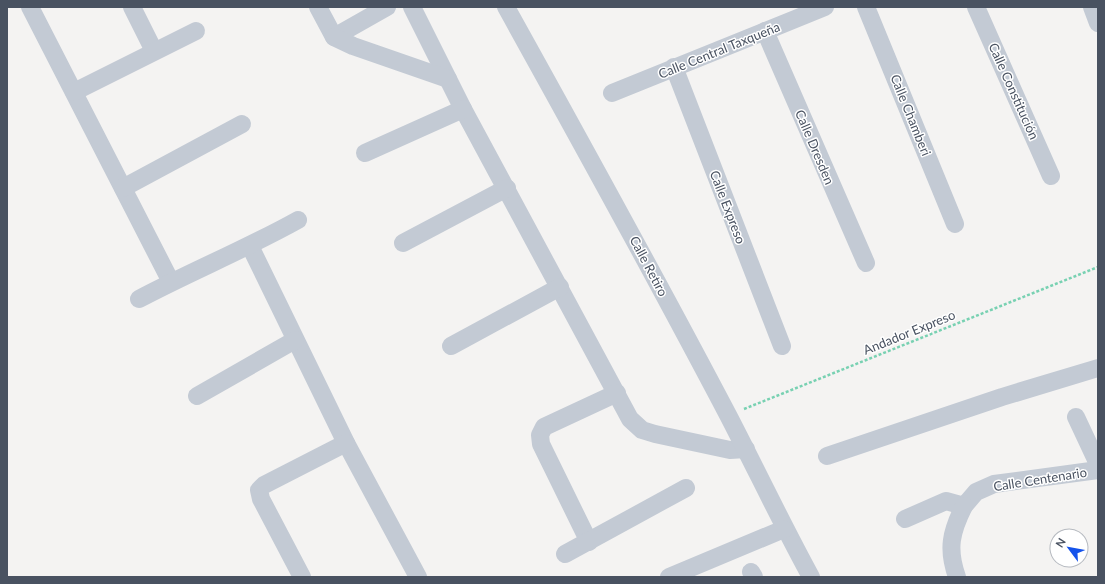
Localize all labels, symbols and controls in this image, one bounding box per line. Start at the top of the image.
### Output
street label: Calle Central Taxqueña [656,18,782,82]
street label: Calle Constitución [986,40,1042,142]
street label: Calle Chamberi [887,72,935,158]
street label: Calle Dresden [792,107,838,187]
street label: Calle Expreso [707,168,749,246]
street label: Calle Retiro [626,233,672,299]
street label: Andador Expreso [861,306,957,358]
street label: Calle Centenario [992,464,1088,494]
north arrow [1049,528,1089,568]
text: N [1052,535,1068,549]

